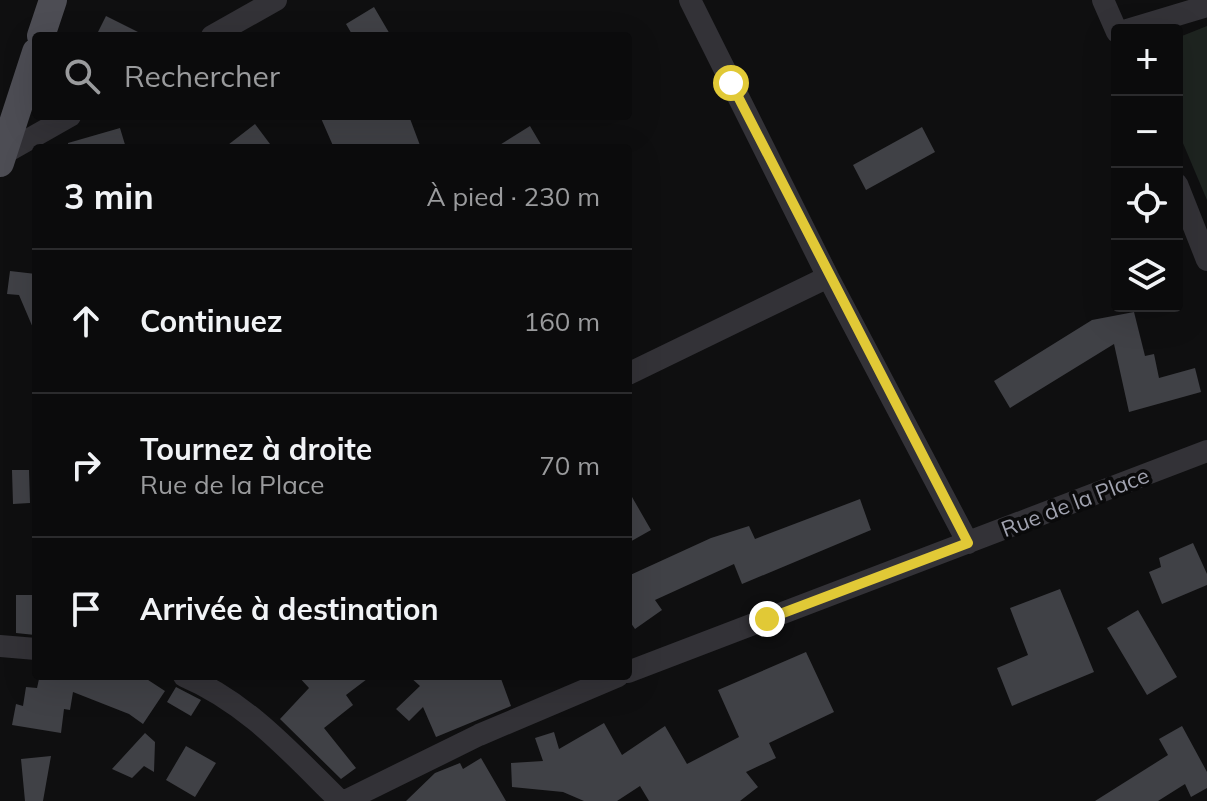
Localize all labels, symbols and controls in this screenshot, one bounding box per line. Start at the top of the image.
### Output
map controls [1111,24,1183,312]
button: + [1111,24,1183,96]
search box [32,32,632,120]
icon: search [60,54,104,98]
text: Rechercher [124,57,280,95]
route start [713,65,749,101]
button: − [1111,96,1183,168]
button: locate [1111,168,1183,240]
text: 3 min [64,175,154,218]
text: À pied · 230 m [427,180,600,213]
button: layers [1111,240,1183,312]
icon: ahead [64,299,108,343]
text: Continuez [140,302,283,340]
text: 160 m [524,305,600,338]
text: Tournez à droite [140,430,372,468]
icon: right [64,443,108,487]
text: 70 m [539,449,600,482]
street label: Rue de la Place [997,461,1153,543]
text: Rue de la Place [140,468,325,501]
icon: arrive [64,587,108,631]
text: Arrivée à destination [140,590,439,628]
route end [749,601,785,637]

